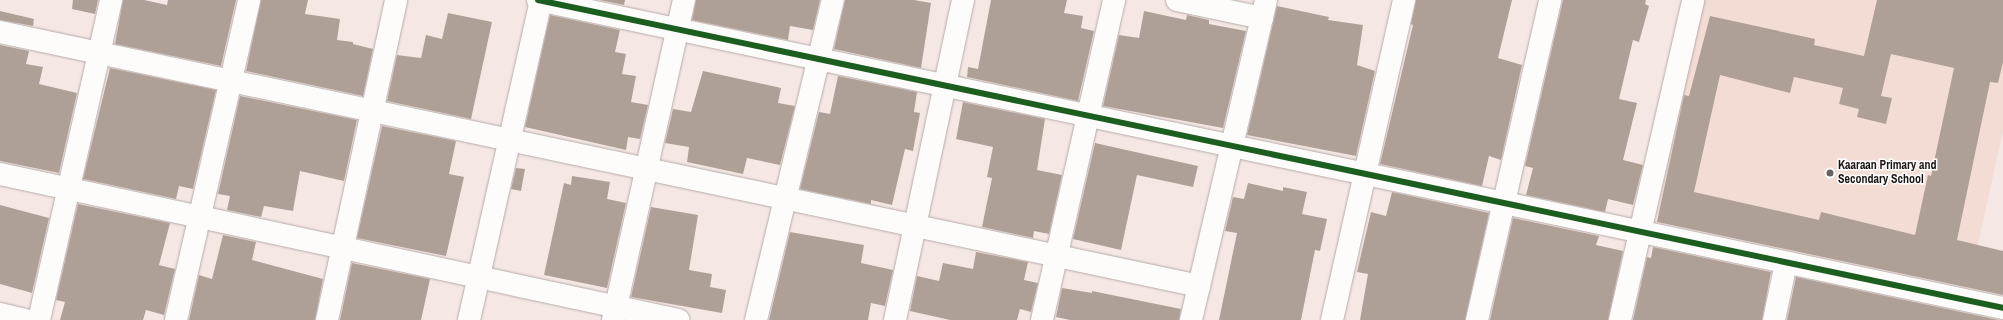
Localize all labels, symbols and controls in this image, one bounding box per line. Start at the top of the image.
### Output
place label: Kaaraan Primary and Secondary School [1838,159,1936,187]
marker: Kaaraan Primary and Secondary School [1825,168,1835,178]

